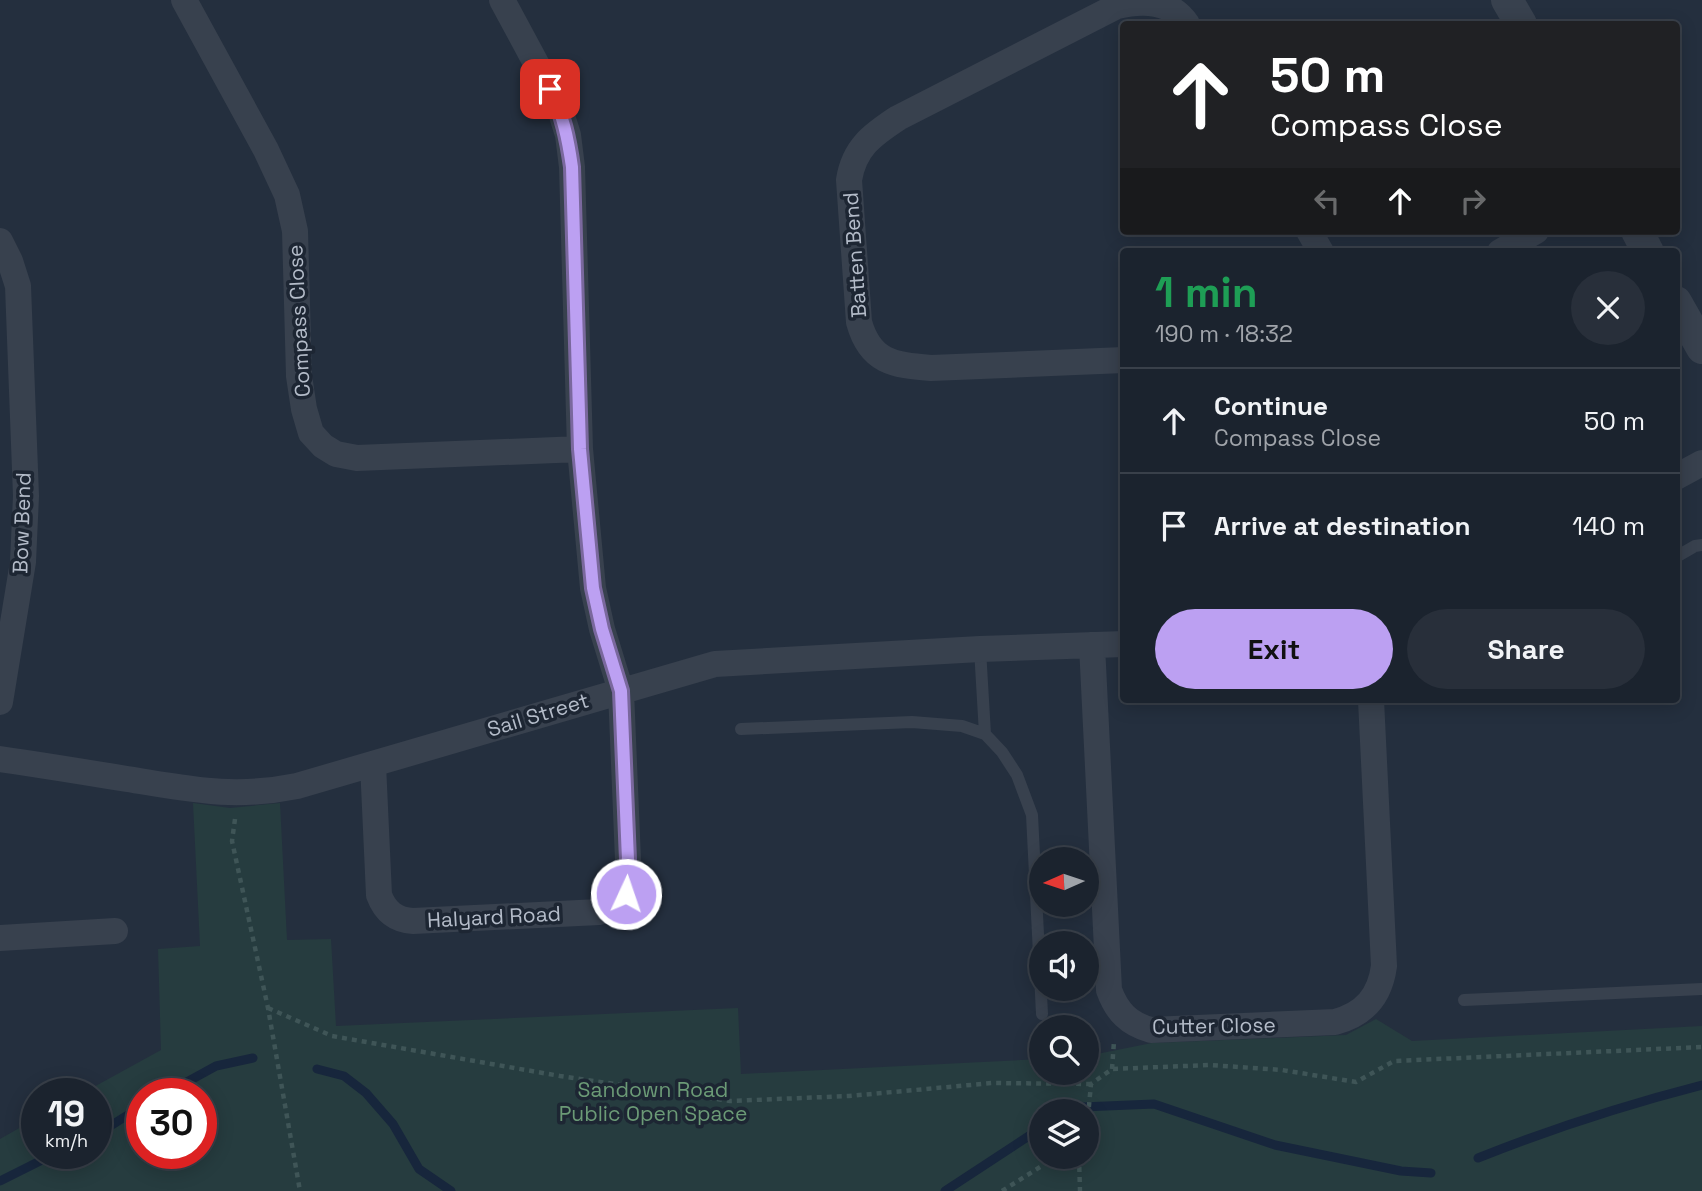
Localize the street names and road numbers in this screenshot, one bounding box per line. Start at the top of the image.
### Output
street label: Batten Bend [837,191,872,319]
street label: Compass Close [281,244,316,398]
street label: Bow Bend [6,472,37,574]
street label: Sail Street [484,686,592,743]
street label: Halyard Road [426,900,562,933]
street label: Cutter Close [1152,1011,1276,1040]

